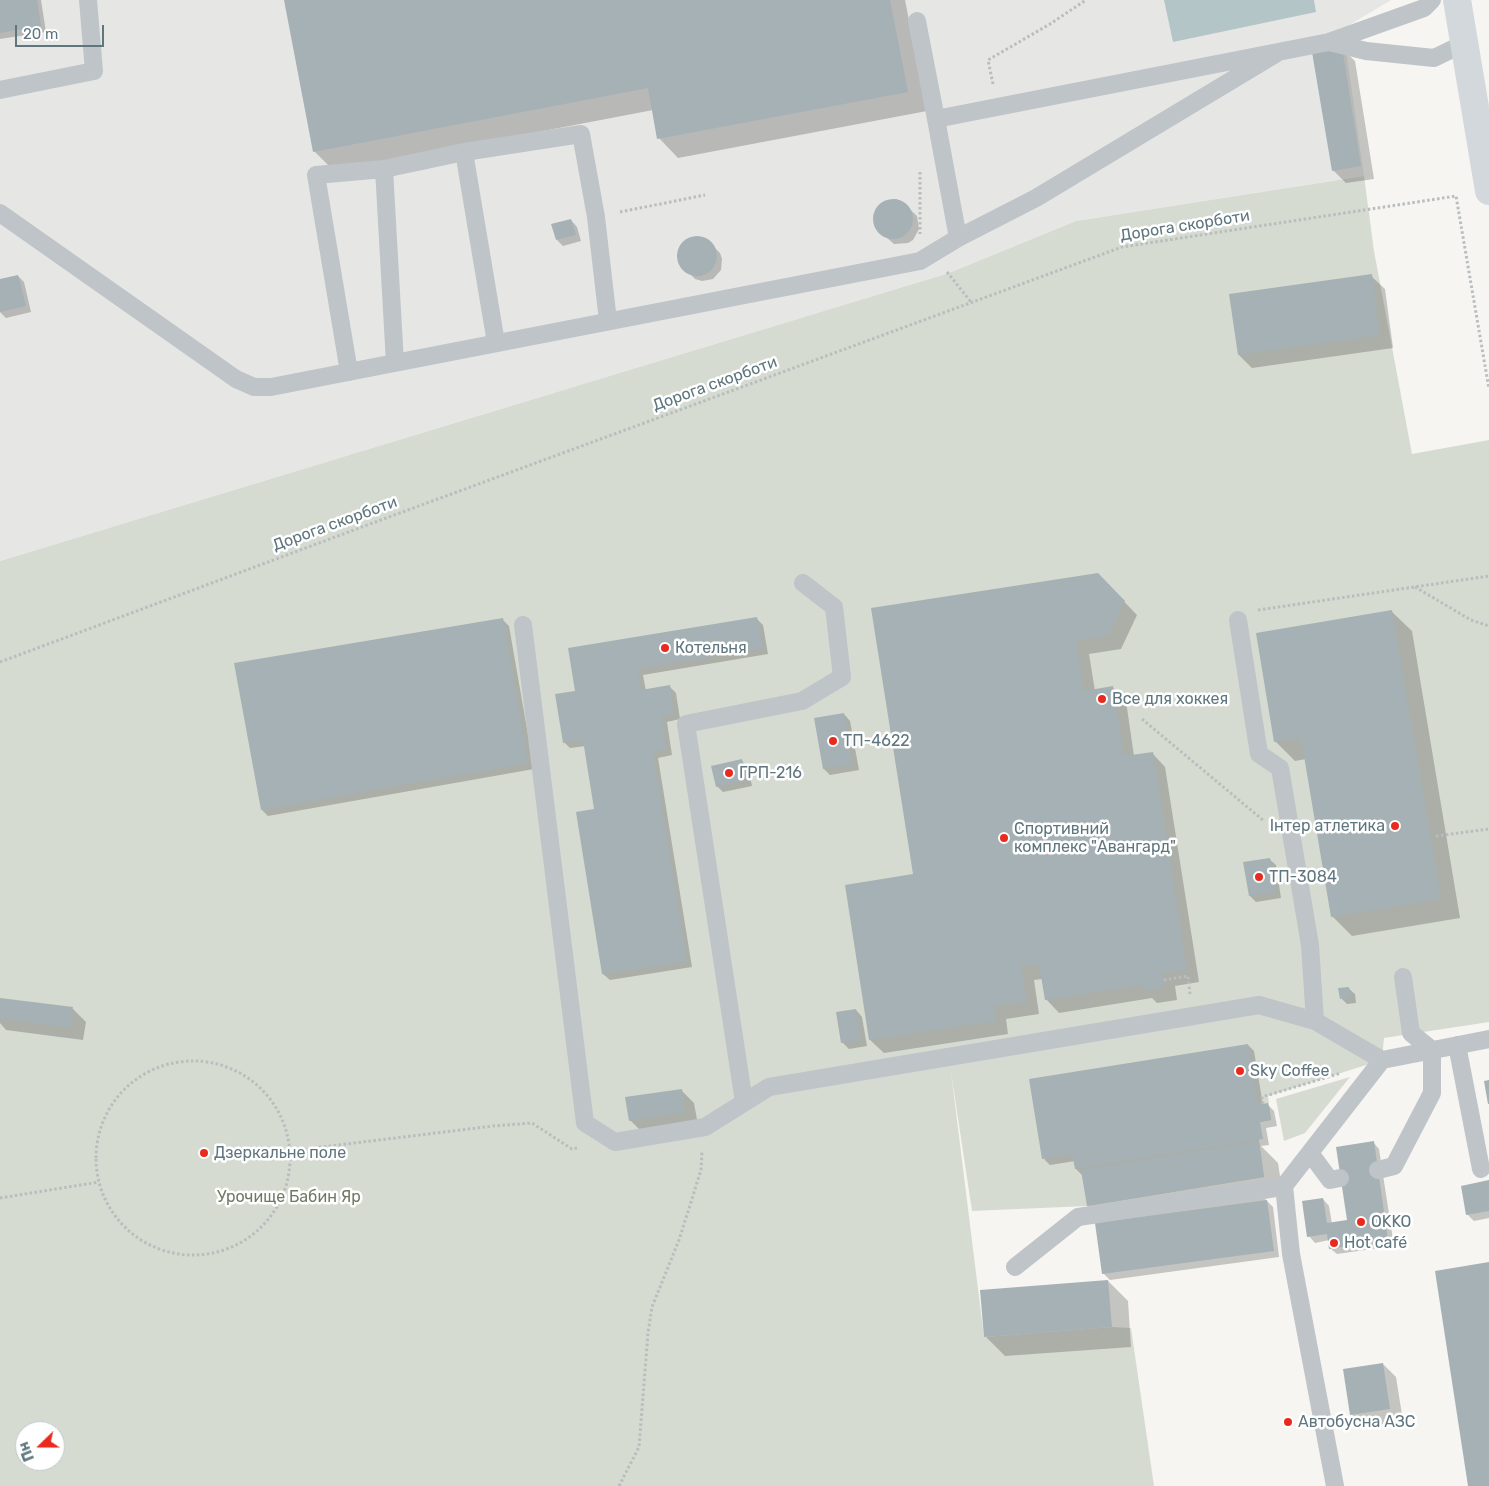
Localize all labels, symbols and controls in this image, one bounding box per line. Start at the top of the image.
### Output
scale bar [18,15,106,47]
text: 20 m [23,25,58,43]
street label: Дорога скорботи [1119,206,1251,246]
street label: Дорога скорботи [650,353,780,415]
street label: Дорога скорботи [270,493,400,555]
place label: Котельня [675,638,747,658]
marker: Котельня [659,642,671,654]
place label: Все для хоккея [1112,689,1228,709]
marker: Все для хоккея [1096,693,1108,705]
place label: ТП-4622 [843,731,910,751]
marker: ТП-4622 [827,735,839,747]
place label: ГРП-216 [739,763,802,783]
marker: ГРП-216 [723,767,735,779]
place label: Інтер атлетика [1270,816,1385,836]
place label: Спортивний комплекс "Авангард" [1014,819,1176,857]
marker: Інтер атлетика [1389,820,1401,832]
marker: Спортивний комплекс "Авангард" [998,832,1010,844]
place label: ТП-3084 [1269,867,1337,887]
marker: ТП-3084 [1253,871,1265,883]
place label: Sky Coffee [1250,1061,1330,1081]
marker: Sky Coffee [1234,1065,1246,1077]
place label: Дзеркальне поле [214,1143,346,1163]
marker: Дзеркальне поле [198,1147,210,1159]
park label: Урочище Бабин Яр [217,1187,361,1207]
place label: OKKO [1371,1212,1411,1232]
marker: OKKO [1355,1216,1367,1228]
place label: Hot café [1344,1233,1407,1253]
marker: Hot café [1328,1237,1340,1249]
place label: Автобусна АЗС [1298,1412,1415,1432]
marker: Автобусна АЗС [1282,1416,1294,1428]
north arrow [15,1421,65,1471]
text: Пн [15,1439,38,1464]

